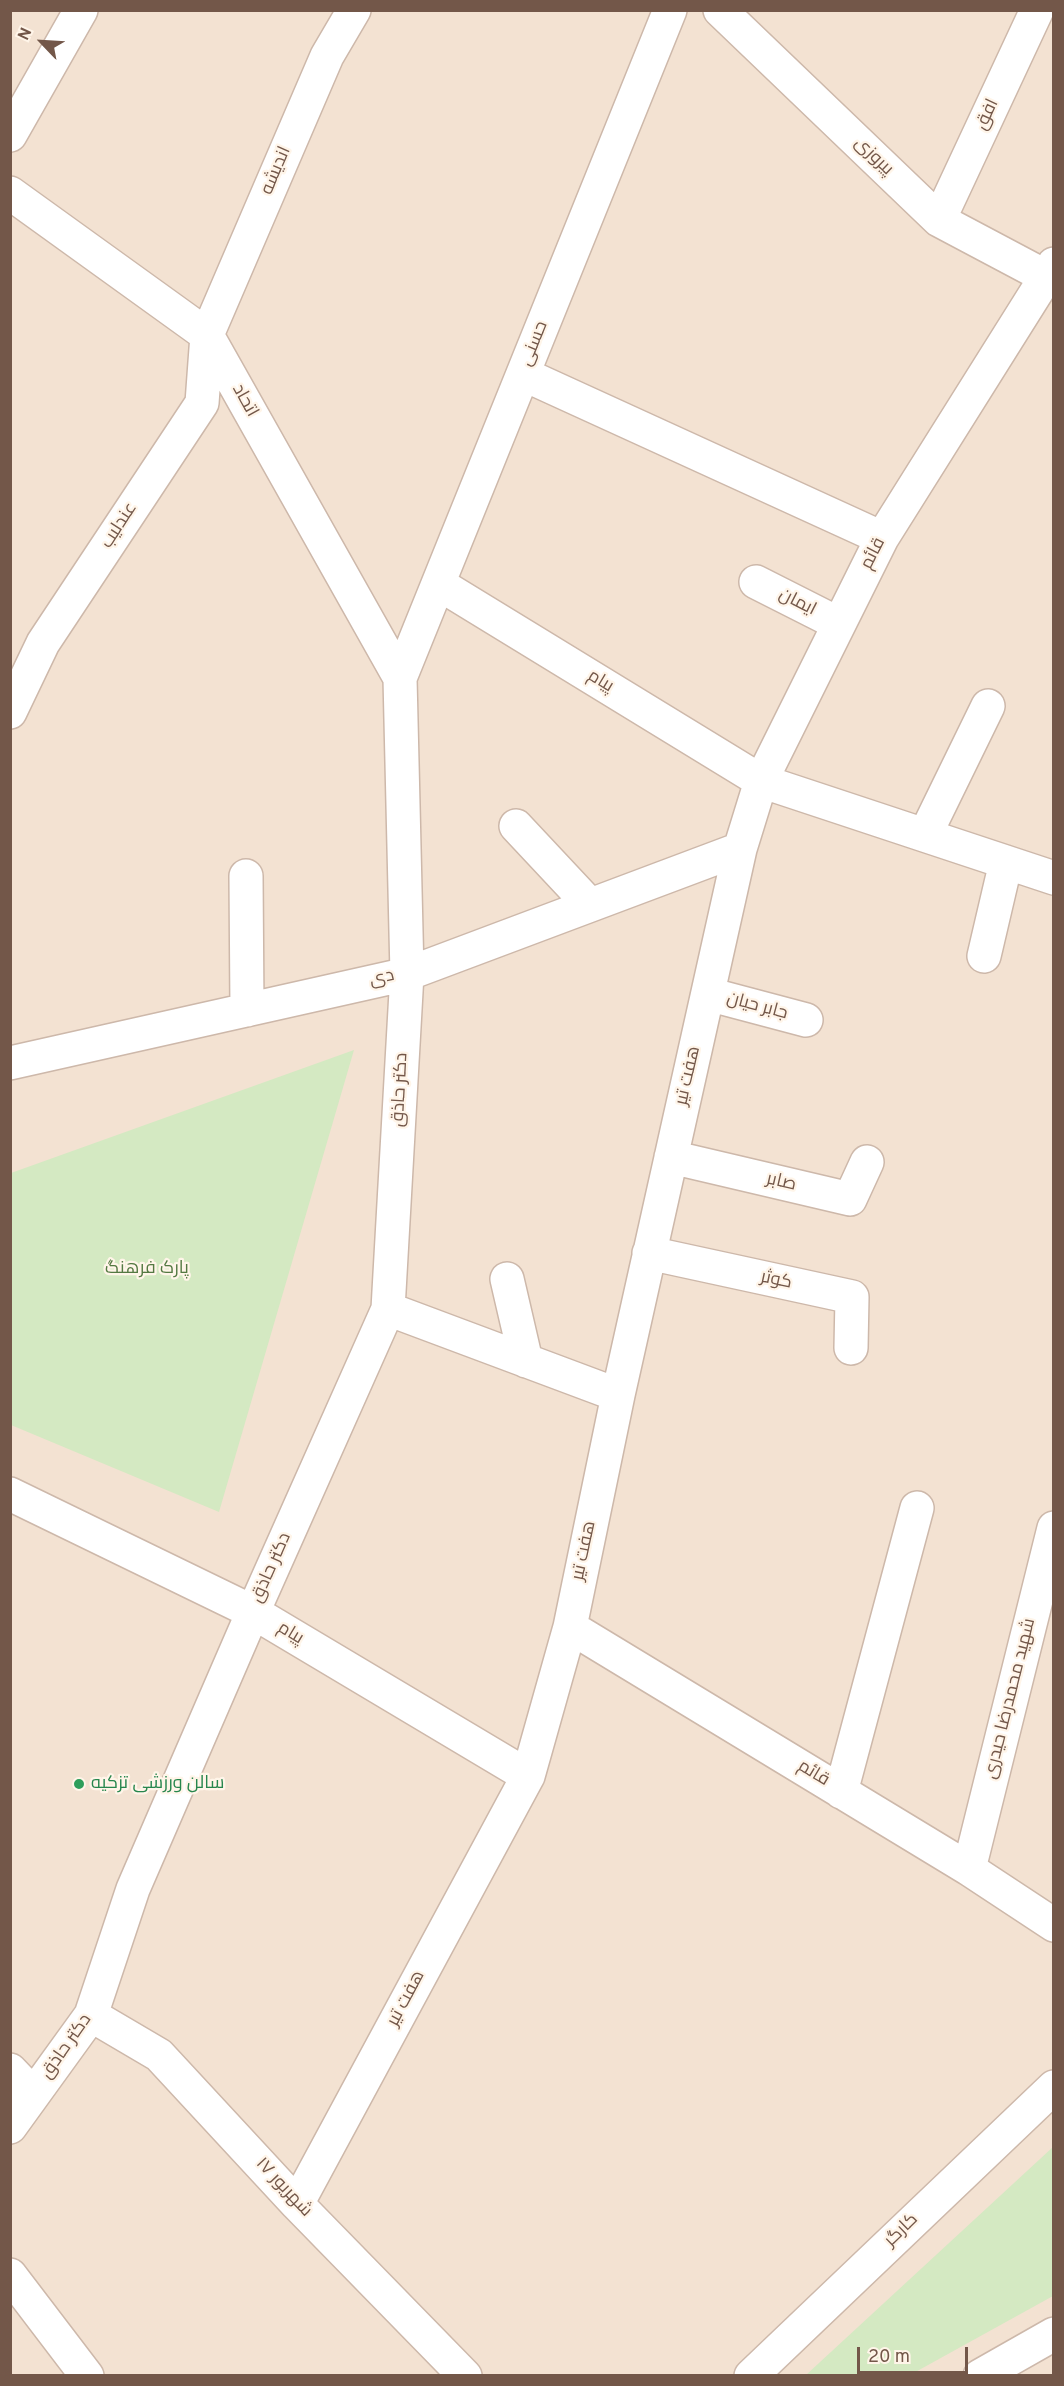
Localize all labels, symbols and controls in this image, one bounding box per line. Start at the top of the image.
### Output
north arrow [12,12,72,72]
text: N [14,25,37,44]
street label: افق [971,96,1005,134]
street label: پیروزی [849,133,897,181]
street label: اندیشه [257,144,297,198]
street label: حسنی [516,318,554,370]
street label: اتحاد [226,381,262,421]
street label: عندلیب [97,499,143,553]
street label: قائم [857,534,891,574]
street label: ایمان [775,585,819,621]
street label: پیام [583,666,617,698]
street label: دی [367,966,397,992]
street label: جابر حیان [724,989,790,1025]
street label: هفت تیر [672,1044,706,1108]
street label: دکتر حاذق [388,1052,414,1128]
street label: صابر [764,1169,798,1197]
park label: پارک فرهنگ [105,1258,189,1280]
street label: کوثر [758,1267,794,1295]
street label: هفت تیر [568,1519,602,1583]
street label: دکتر حاذق [247,1530,297,1606]
street label: شهید محمدرضا حیدری [981,1616,1041,1782]
street label: پیام [273,1618,307,1650]
street label: قائم [793,1756,833,1792]
place label: سالن ورزشی تزکیه [91,1773,224,1795]
marker: سالن ورزشی تزکیه [72,1777,86,1791]
street label: هفت تیر [383,1967,431,2031]
street label: دکتر حاذق [37,2010,97,2084]
street label: ۱۷ شهریور [250,2154,316,2222]
street label: کارگر [881,2210,923,2252]
scale bar [860,2335,971,2373]
text: 20 m [868,2346,910,2369]

